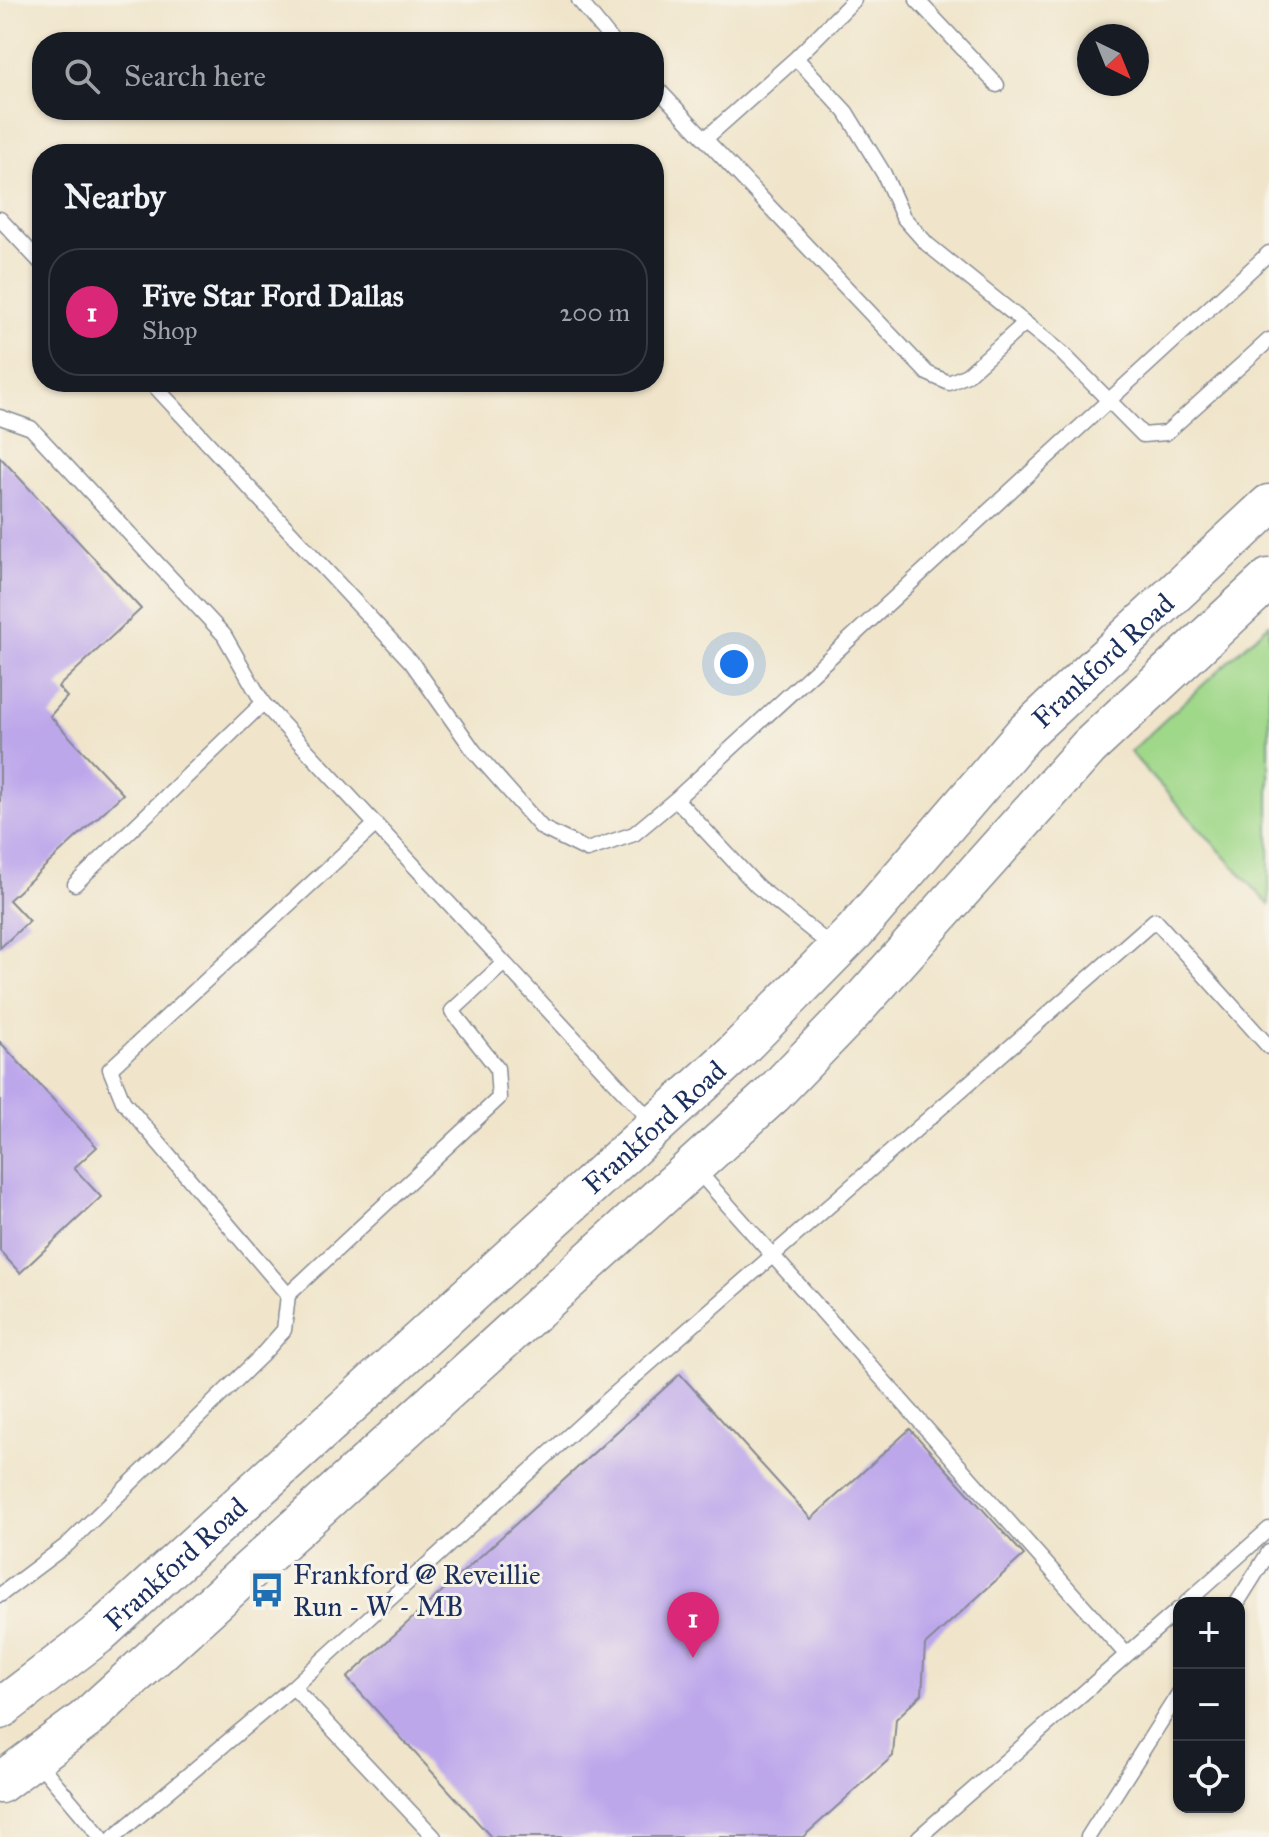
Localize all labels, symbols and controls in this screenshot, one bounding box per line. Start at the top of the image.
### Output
north arrow [1077,24,1149,96]
search box [32,32,664,120]
icon: search [60,54,104,98]
text: Search here [124,58,266,94]
text: Nearby [64,176,166,217]
text: Five Star Ford Dallas [142,278,404,314]
text: 1 [87,296,97,328]
text: 200 m [559,296,630,328]
text: Shop [142,314,198,346]
street label: Frankford Road [1024,586,1181,735]
your location [714,644,754,684]
street label: Frankford Road [575,1053,733,1201]
street label: Frankford Road [96,1489,254,1638]
place label: Frankford @ Reveillie Run - W - MB [293,1557,541,1624]
bus stop icon: Frankford @ Reveillie Run - W - MB [248,1571,286,1609]
pin: 1 [667,1592,719,1658]
map controls [1173,1597,1245,1813]
button: + [1173,1597,1245,1669]
button: − [1173,1669,1245,1741]
button: locate [1173,1741,1245,1813]

